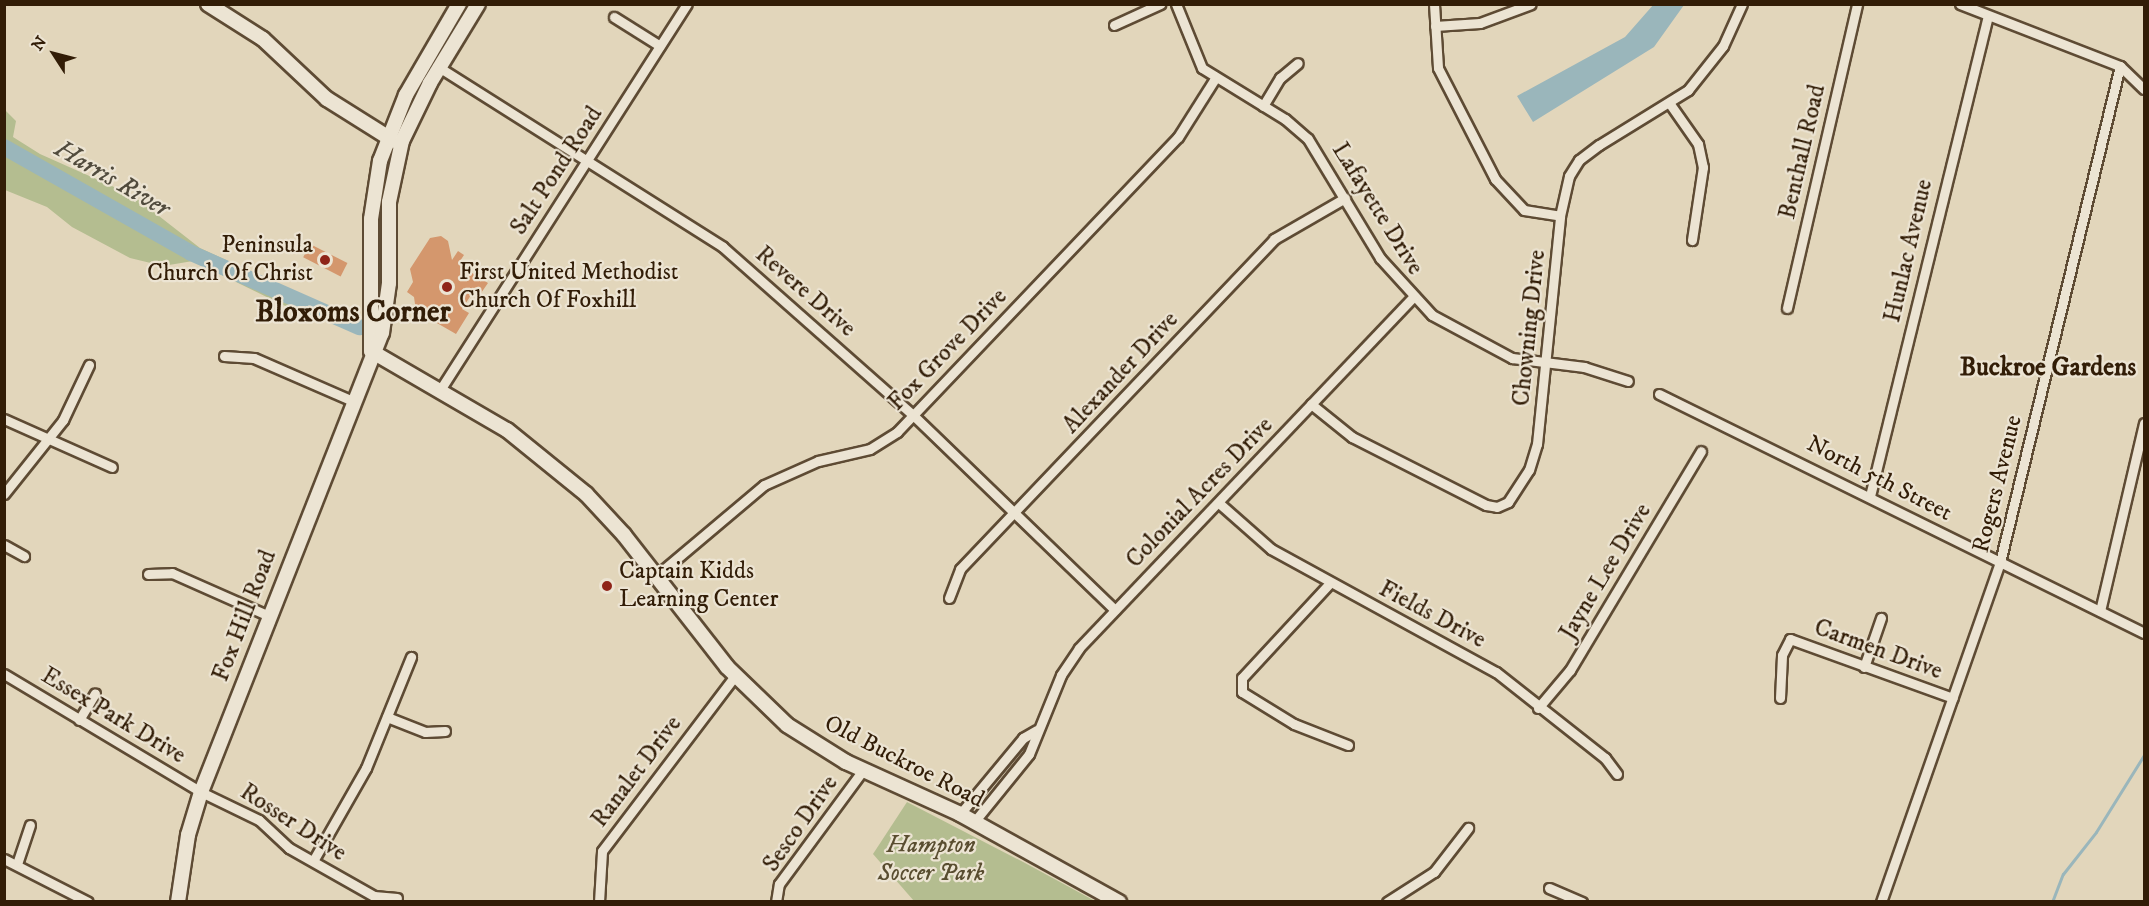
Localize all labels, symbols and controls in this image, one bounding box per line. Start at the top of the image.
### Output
north arrow [24,24,84,84]
text: N [27,32,51,55]
street label: Benthall Road [1774,82,1832,222]
street label: Salt Pond Road [505,101,609,241]
water label: Harris River [49,133,175,225]
street label: Lafayette Drive [1325,138,1429,280]
street label: Hunlac Avenue [1879,177,1939,325]
place label: Peninsula Church Of Christ [147,232,313,288]
street label: Revere Drive [749,241,861,343]
street label: Chowning Drive [1507,248,1553,408]
marker: Peninsula Church Of Christ [318,253,332,267]
place label: First United Methodist Church Of Foxhill [459,259,678,315]
marker: First United Methodist Church Of Foxhill [440,280,454,294]
street label: Fox Grove Drive [882,283,1014,417]
district label: Bloxoms Corner [255,295,451,331]
street label: Alexander Drive [1057,306,1185,440]
district label: Buckroe Gardens [1960,352,2136,384]
street label: Colonial Acres Drive [1121,412,1279,574]
street label: Rogers Avenue [1967,412,2029,556]
street label: North 5th Street [1802,430,1956,528]
street label: Jayne Lee Drive [1554,499,1658,645]
street label: Fox Hill Road [207,546,283,686]
place label: Captain Kidds Learning Center [619,558,778,614]
street label: Fields Drive [1374,575,1490,655]
marker: Captain Kidds Learning Center [600,579,614,593]
street label: Carmen Drive [1810,614,1946,686]
street label: Essex Park Drive [36,662,190,770]
street label: Old Buckroe Road [819,709,989,815]
street label: Ranalet Drive [586,711,688,833]
street label: Sesco Drive [757,770,845,878]
street label: Rosser Drive [234,778,352,868]
park label: Hampton Soccer Park [878,832,984,888]

